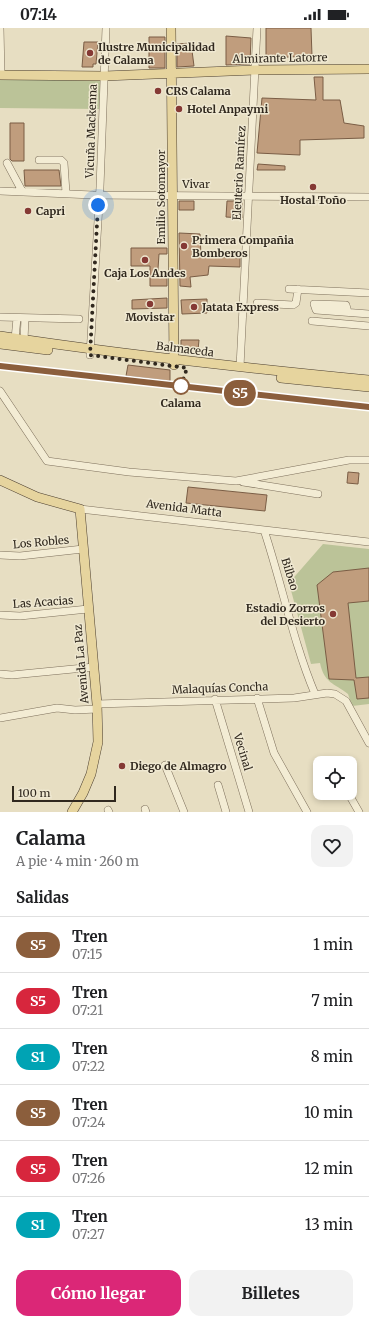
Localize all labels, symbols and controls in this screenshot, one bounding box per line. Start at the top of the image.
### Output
text: 07:14 [20,5,57,24]
place label: Ilustre Municipalidad de Calama [98,40,215,67]
marker: Ilustre Municipalidad de Calama [85,48,95,58]
street label: Almirante Latorre [231,50,328,66]
street label: Vicuña Mackenna [82,84,100,179]
place label: CRS Calama [166,84,231,98]
marker: CRS Calama [153,86,163,96]
place label: Hotel Anpaymi [187,102,268,116]
marker: Hotel Anpaymi [174,104,184,114]
street label: Eleuterio Ramírez [230,125,248,221]
street label: Emilio Sotomayor [154,149,168,245]
street label: Vivar [181,177,210,191]
marker: Hostal Toño [308,182,318,192]
place label: Hostal Toño [280,193,346,207]
your location [88,195,108,215]
place label: Capri [36,204,65,218]
marker: Capri [23,206,33,216]
place label: Primera Compañia Bomberos [192,233,294,260]
marker: Primera Compañia Bomberos [179,241,189,251]
marker: Caja Los Andes [140,255,150,265]
place label: Caja Los Andes [104,266,186,280]
marker: Movistar [145,299,155,309]
place label: Jatata Express [201,300,279,314]
marker: Jatata Express [189,302,199,312]
place label: Movistar [125,310,175,324]
street label: Balmaceda [155,339,215,359]
marker: Calama [172,377,190,395]
line badge: S5 [222,380,258,406]
text: S5 [232,384,248,402]
place label: Calama [161,396,201,410]
street label: Avenida Matta [144,496,223,520]
street label: Los Robles [12,533,70,551]
street label: Bilbao [278,556,302,592]
street label: Las Acacias [12,593,74,611]
place label: Estadio Zorros del Desierto [246,601,325,628]
marker: Estadio Zorros del Desierto [328,609,338,619]
street label: Avenida La Paz [71,624,92,705]
street label: Malaquías Concha [172,679,268,697]
street label: Vecinal [230,731,255,773]
map controls [313,756,357,800]
button: locate [313,756,357,800]
place label: Diego de Almagro [130,759,227,773]
marker: Diego de Almagro [117,761,127,771]
scale bar [12,784,116,803]
text: 100 m [18,786,50,800]
button: heart [311,825,353,867]
text: Calama [16,826,86,850]
text: A pie · 4 min · 260 m [16,853,139,870]
text: Salidas [16,888,69,907]
text: Tren [72,927,108,946]
text: 1 min [313,935,353,954]
text: S5 [30,936,46,954]
text: 07:15 [72,946,103,963]
text: Tren [72,983,108,1002]
text: 7 min [311,991,353,1010]
text: S5 [30,992,46,1010]
text: 07:21 [72,1002,103,1019]
text: Tren [72,1039,108,1058]
text: 8 min [311,1047,353,1066]
text: S1 [31,1048,45,1066]
text: 07:22 [72,1058,105,1075]
text: Tren [72,1095,108,1114]
text: 10 min [304,1103,353,1122]
text: S5 [30,1104,46,1122]
text: 07:24 [72,1114,105,1131]
text: Tren [72,1151,108,1170]
text: 12 min [304,1159,353,1178]
text: S5 [30,1160,46,1178]
text: 07:26 [72,1170,105,1187]
text: Tren [72,1207,108,1226]
text: 13 min [305,1215,353,1234]
text: S1 [31,1216,45,1234]
text: 07:27 [72,1226,105,1243]
button: Cómo llegar [16,1270,181,1316]
button: Billetes [189,1270,353,1316]

